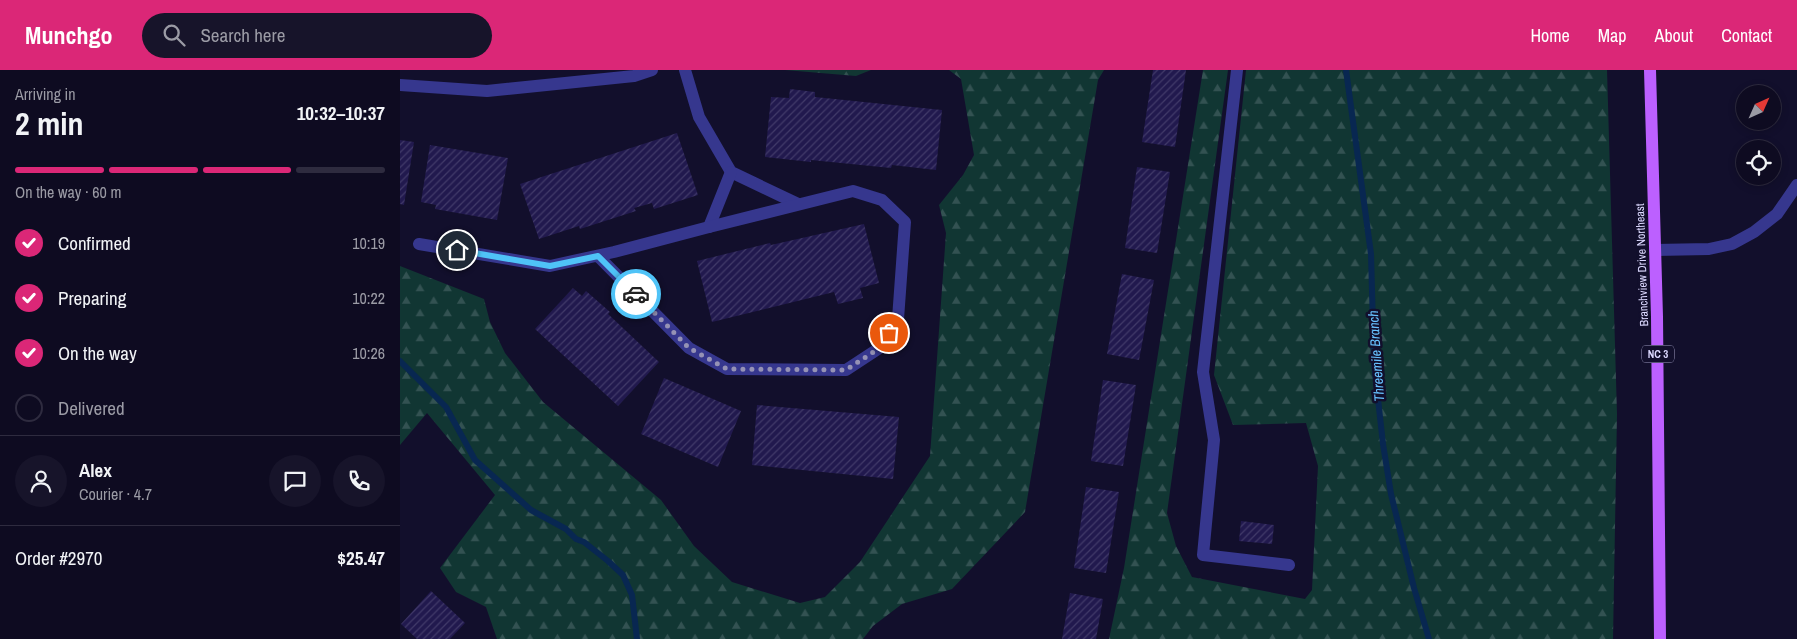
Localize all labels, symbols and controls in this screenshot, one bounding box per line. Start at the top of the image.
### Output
search box [142,13,492,58]
text: Munchgo [25,19,112,51]
icon: search [160,21,188,49]
text: Search here [200,22,285,48]
text: Home [1530,23,1570,48]
text: Map [1598,23,1627,48]
text: About [1655,23,1693,48]
text: Contact [1721,23,1772,48]
text: Arriving in [15,83,76,105]
north arrow [1736,85,1781,130]
map controls [1736,85,1781,185]
text: 10:32–10:37 [297,100,385,126]
text: 2 min [15,102,84,145]
button: locate [1736,140,1781,185]
text: On the way · 60 m [15,181,121,203]
street label: Branchview Drive Northeast [1632,203,1652,327]
icon: check [15,229,43,257]
pin [436,229,478,271]
text: Confirmed [58,230,131,256]
text: 10:19 [352,232,385,254]
icon: home [443,236,471,264]
courier [611,269,661,319]
icon: car [622,280,650,308]
icon: check [15,284,43,312]
text: Preparing [58,285,126,311]
text: 10:22 [352,287,385,309]
water label: Threemile Branch [1364,310,1388,402]
pin [868,312,910,354]
icon: bag [875,319,903,347]
icon: check [15,339,43,367]
text: On the way [58,340,137,366]
text: 10:26 [352,342,385,364]
road number: NC 3 [1642,346,1674,362]
text: Delivered [58,395,125,421]
button: person [15,455,67,507]
button: chat [269,455,321,507]
button: phone [333,455,385,507]
text: Alex [79,457,112,483]
text: Courier · 4.7 [79,483,152,505]
text: Order #2970 [15,545,102,571]
text: $25.47 [337,545,385,571]

